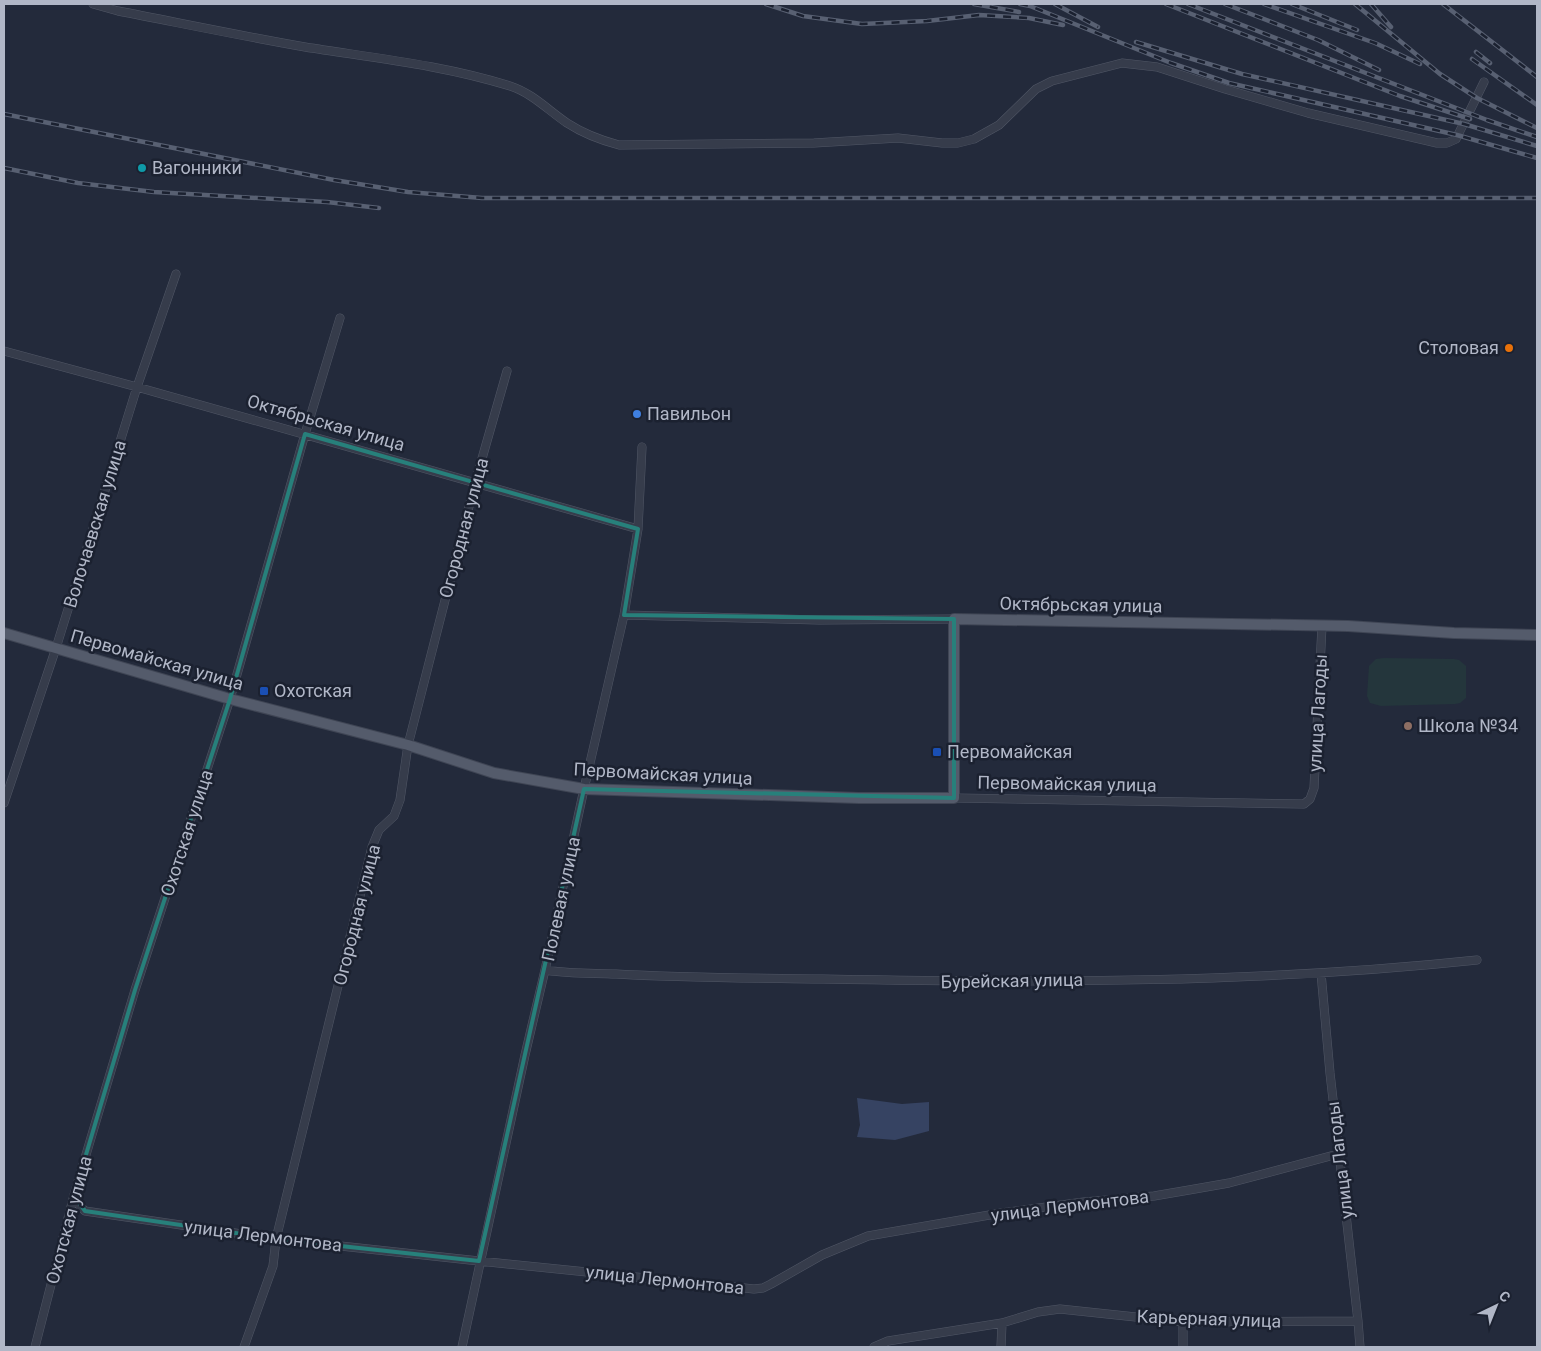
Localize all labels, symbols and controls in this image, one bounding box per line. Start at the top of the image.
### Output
place label: Вагонники [152,157,242,178]
marker: Вагонники [136,162,148,174]
place label: Столовая [1418,337,1499,358]
marker: Столовая [1503,342,1515,354]
street label: Октябрьская улица [245,390,407,455]
place label: Павильон [647,403,731,424]
marker: Павильон [631,408,643,420]
street label: Волочаевская улица [59,438,130,610]
street label: Огородная улица [435,455,492,600]
street label: Октябрьская улица [999,593,1163,616]
street label: Первомайская улица [68,625,246,694]
street label: улица Лагоды [1304,653,1331,773]
place label: Охотская [274,680,352,701]
marker: Охотская [258,685,270,697]
place label: Школа №34 [1418,715,1518,736]
marker: Школа №34 [1402,720,1414,732]
place label: Первомайская [947,741,1072,762]
marker: Первомайская [931,746,943,758]
street label: Первомайская улица [573,758,753,789]
street label: Охотская улица [156,767,217,899]
street label: Первомайская улица [977,771,1157,796]
street label: Полевая улица [537,835,584,963]
street label: Огородная улица [329,842,384,988]
street label: Бурейская улица [941,969,1083,992]
street label: улица Лагоды [1322,1100,1357,1220]
street label: Охотская улица [41,1153,96,1286]
street label: улица Лермонтова [990,1185,1150,1226]
street label: улица Лермонтова [183,1215,343,1256]
street label: улица Лермонтова [585,1261,745,1298]
north arrow [1471,1281,1521,1331]
text: С [1496,1288,1514,1305]
street label: Карьерная улица [1136,1305,1282,1332]

